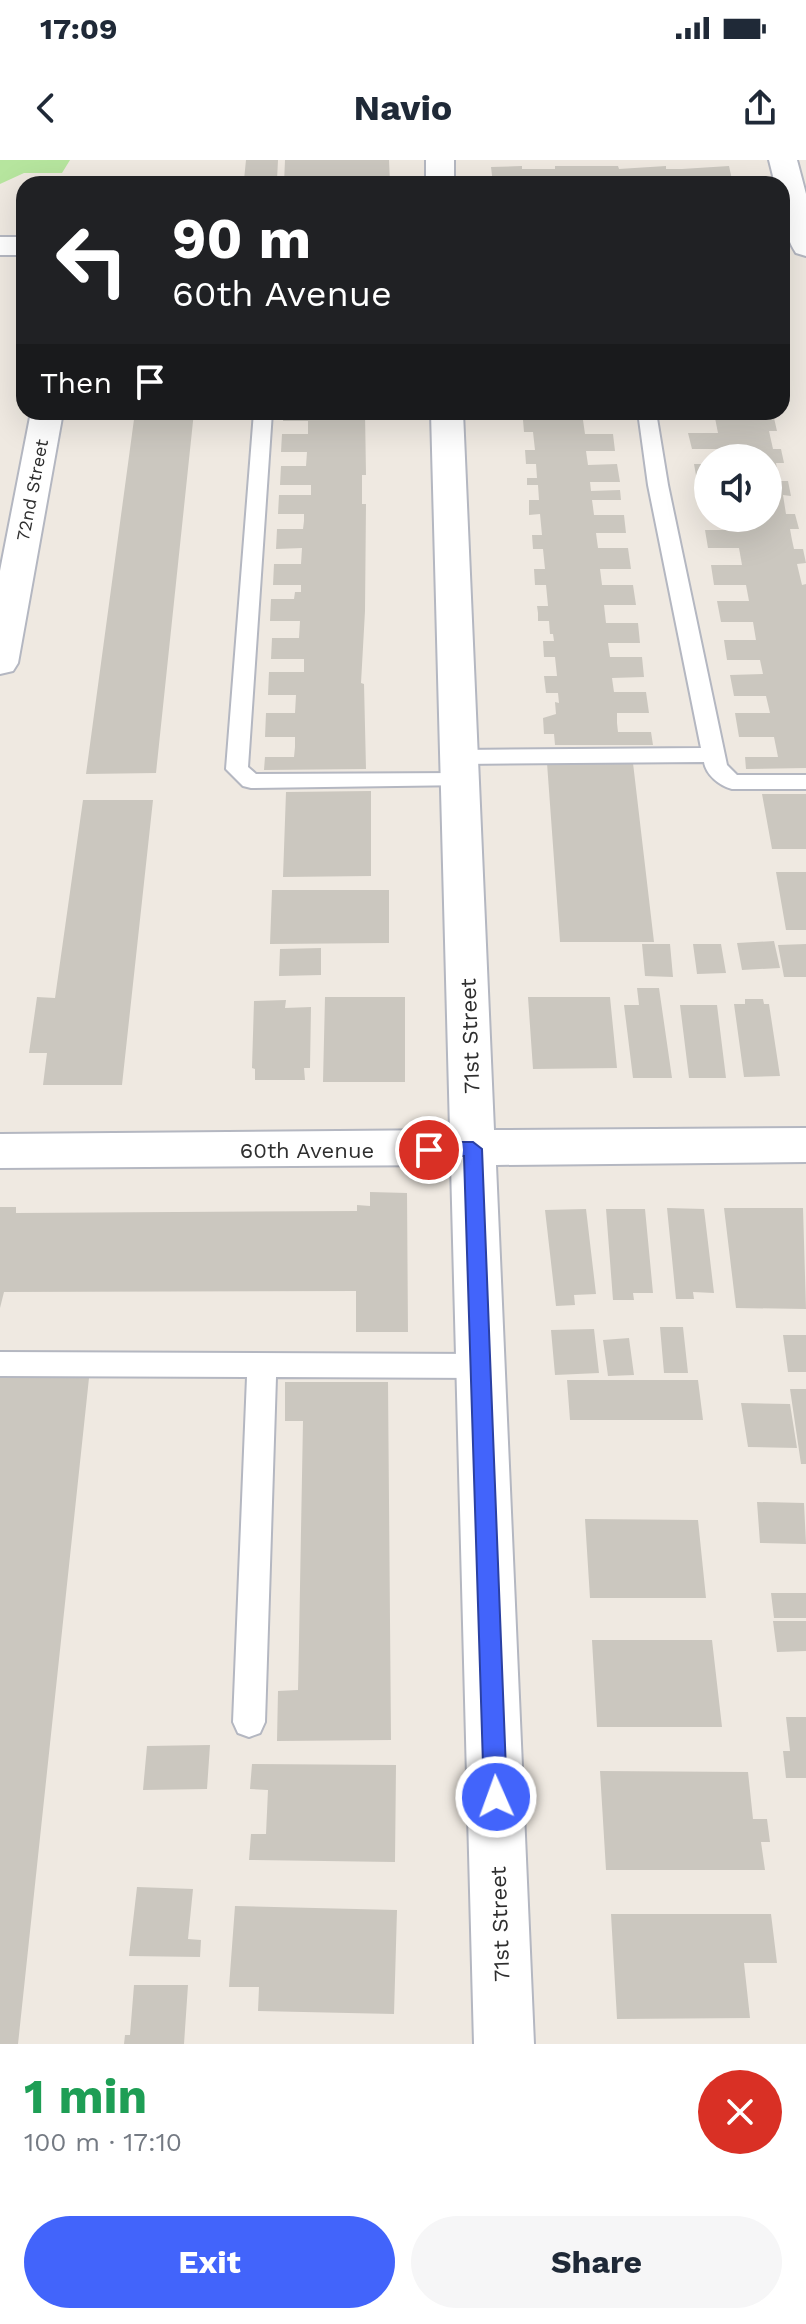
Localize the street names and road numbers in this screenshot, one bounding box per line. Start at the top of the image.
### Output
street label: 72nd Street [12,437,52,543]
street label: 71st Street [455,978,485,1094]
street label: 60th Avenue [240,1138,374,1163]
street label: 71st Street [485,1866,515,1982]

